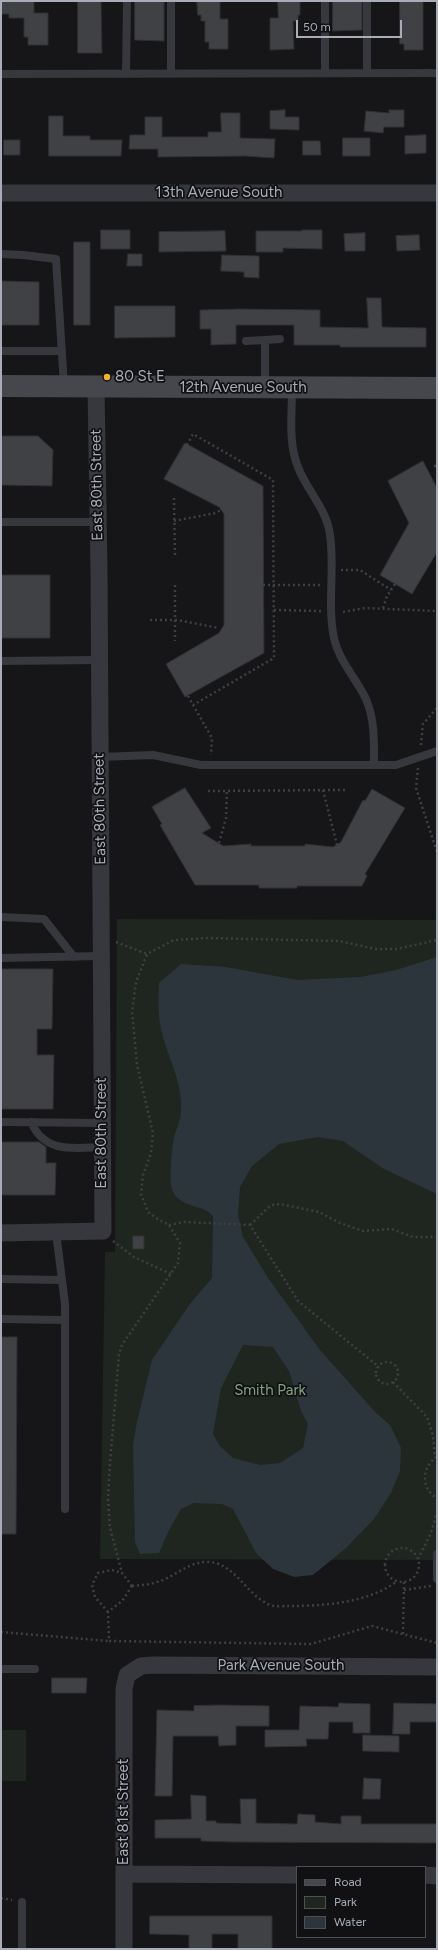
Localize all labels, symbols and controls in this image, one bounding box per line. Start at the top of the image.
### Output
scale bar [298,12,404,38]
text: 50 m [303,20,331,34]
street label: 13th Avenue South [156,184,282,202]
place label: 80 St E [115,368,165,386]
marker: 80 St E [102,372,112,382]
street label: 12th Avenue South [179,379,307,397]
street label: East 80th Street [87,429,107,541]
street label: East 80th Street [90,753,110,865]
street label: East 80th Street [93,1077,111,1189]
park label: Smith Park [234,1382,306,1400]
street label: Park Avenue South [218,1657,344,1675]
street label: East 81st Street [115,1759,133,1865]
legend [296,1866,426,1938]
text: Road [334,1875,362,1889]
text: Park [334,1895,357,1909]
text: Water [334,1915,366,1929]

